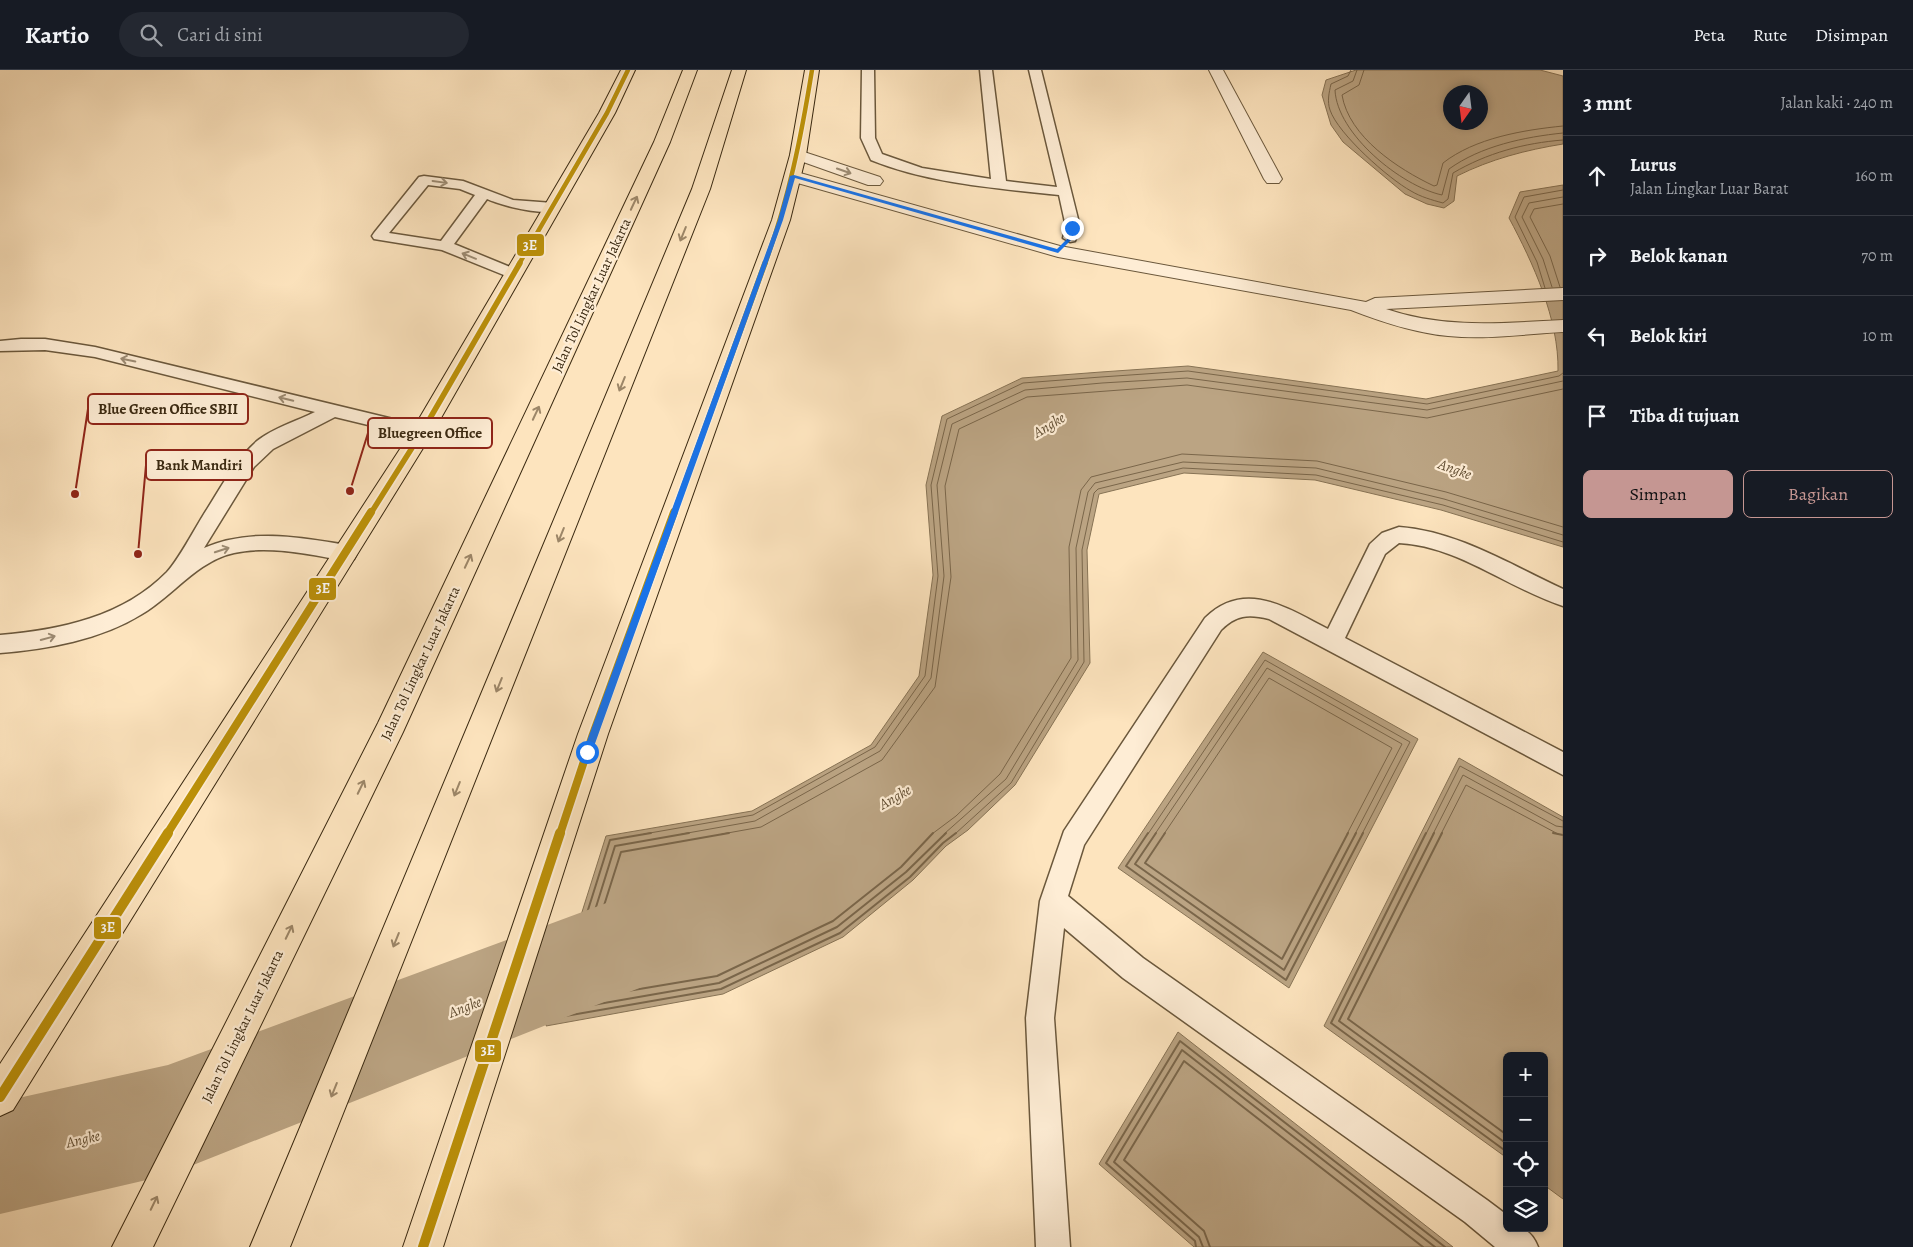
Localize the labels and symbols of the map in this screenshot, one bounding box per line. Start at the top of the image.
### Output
north arrow [1443,85,1488,130]
one-way arrow [836,167,851,176]
one-way arrow [432,177,448,187]
one-way arrow [629,195,639,210]
street label: Jalan Tol Lingkar Luar Jakarta [547,215,636,375]
route end [1061,217,1084,240]
one-way arrow [678,226,687,241]
line badge: 3E [516,233,545,257]
text: 3E [523,236,537,255]
one-way arrow [462,250,477,260]
one-way arrow [120,355,136,364]
one-way arrow [616,376,626,391]
callout: Blue Green Office SBII [88,394,248,424]
one-way arrow [278,394,294,403]
text: Blue Green Office SBII [98,399,238,419]
one-way arrow [531,406,541,421]
water label: Angke [1028,407,1069,443]
callout: Bluegreen Office [368,418,492,448]
text: Bluegreen Office [378,423,482,443]
callout: Bank Mandiri [146,450,252,480]
water label: Angke [1435,453,1475,484]
text: Bank Mandiri [156,455,243,475]
one-way arrow [555,527,565,542]
one-way arrow [214,545,229,554]
one-way arrow [463,554,473,569]
line badge: 3E [308,577,337,601]
text: 3E [316,579,330,598]
street label: Jalan Tol Lingkar Luar Jakarta [376,583,465,743]
one-way arrow [40,632,56,642]
one-way arrow [494,677,504,692]
route start [576,741,599,764]
one-way arrow [357,780,366,795]
water label: Angke [874,780,915,815]
one-way arrow [452,781,461,796]
line badge: 3E [93,916,122,940]
text: 3E [101,918,115,937]
one-way arrow [284,925,294,940]
one-way arrow [390,932,400,947]
street label: Jalan Tol Lingkar Luar Jakarta [197,946,288,1106]
water label: Angke [445,991,485,1023]
line badge: 3E [474,1039,502,1063]
text: 3E [481,1041,495,1060]
one-way arrow [329,1082,338,1097]
water label: Angke [63,1125,102,1153]
one-way arrow [149,1196,159,1211]

